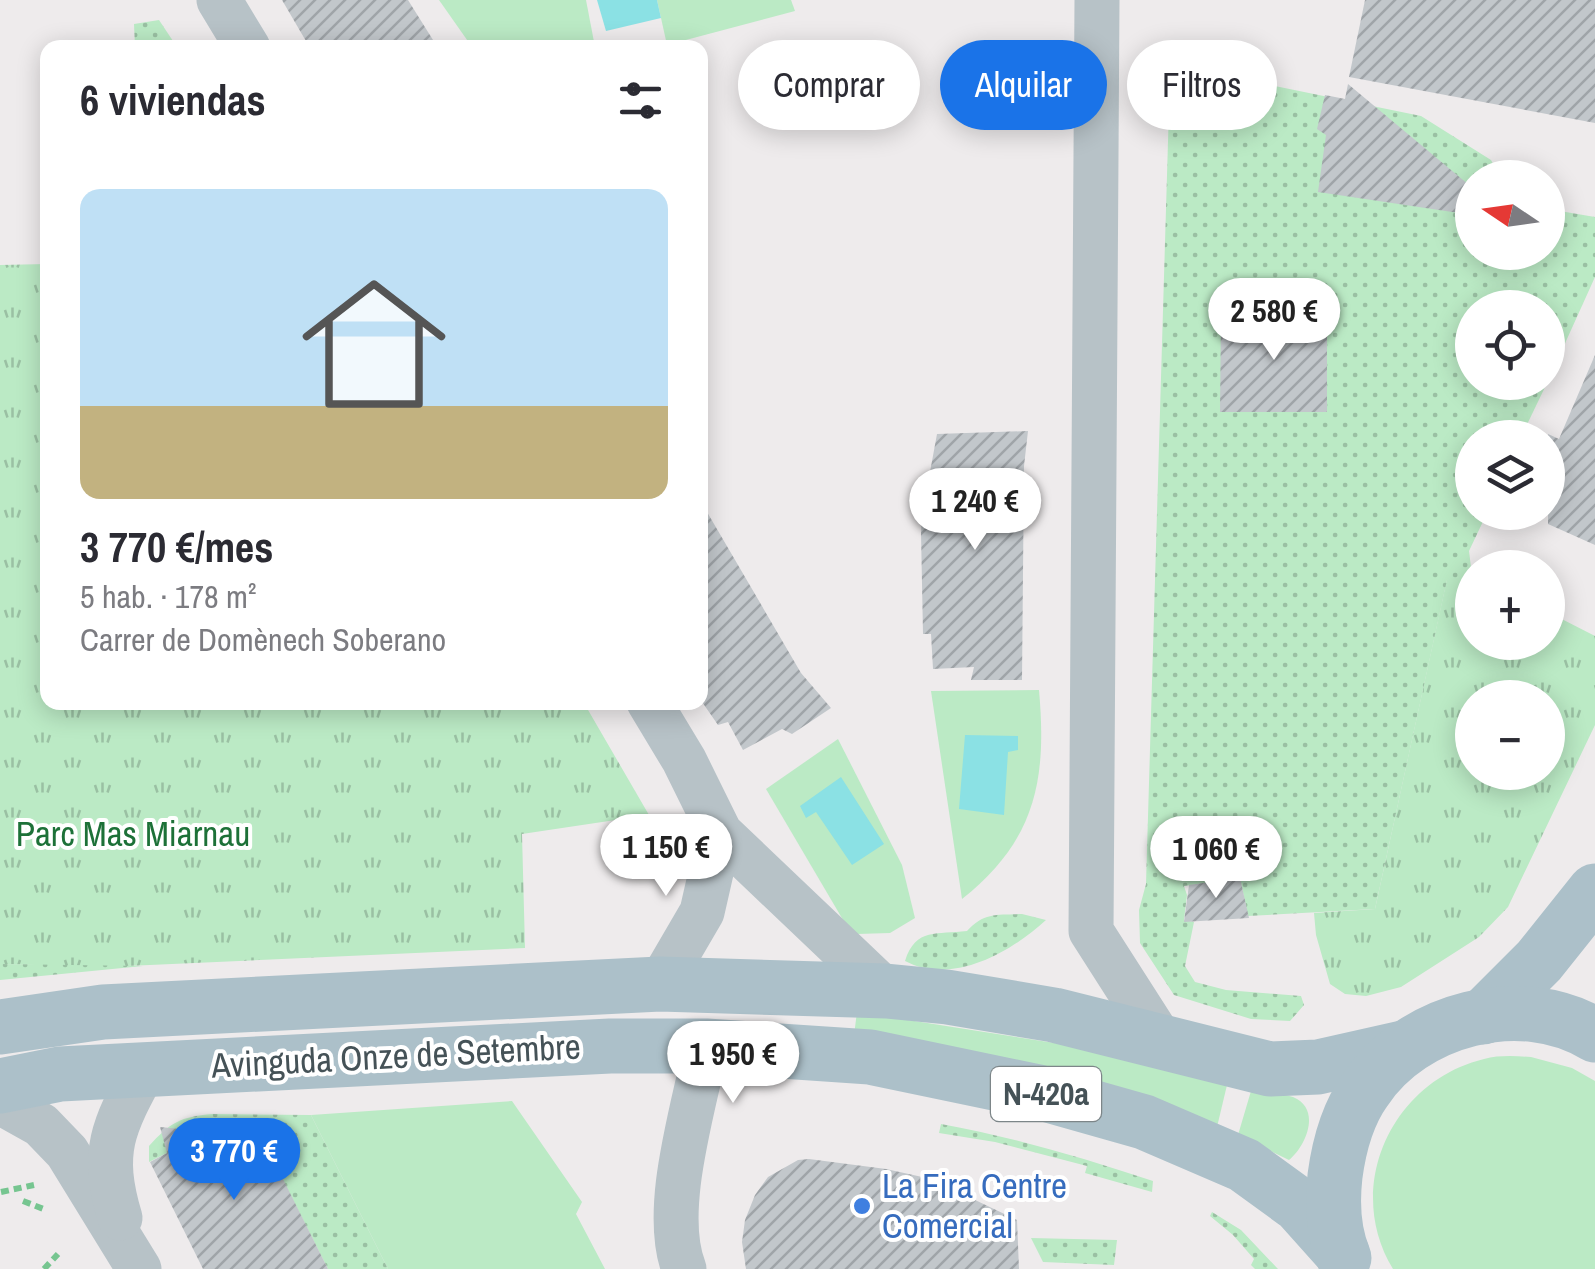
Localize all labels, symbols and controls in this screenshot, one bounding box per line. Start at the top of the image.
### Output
chip: Comprar [738,40,920,130]
chip: Alquilar [940,40,1107,130]
chip: Filtros [1127,40,1277,130]
text: 6 viviendas [80,72,266,128]
icon: filters [613,73,668,128]
north arrow [1455,160,1565,270]
map controls [1455,160,1565,790]
icon: home [284,254,464,434]
pin: 2 580 € [1182,278,1366,363]
text: 2 580 € [1230,289,1318,332]
button: locate [1455,290,1565,400]
button: layers [1455,420,1565,530]
pin: 1 240 € [883,468,1067,553]
text: 1 240 € [931,479,1019,522]
text: 3 770 €/mes [80,519,273,575]
button: + [1455,550,1565,660]
text: 5 hab. · 178 m² [80,575,257,618]
text: Carrer de Domènech Soberano [80,618,446,661]
button: − [1455,680,1565,790]
park label: Parc Mas Miarnau [16,810,250,857]
pin: 1 150 € [574,814,758,899]
pin: 1 060 € [1124,816,1308,901]
text: 1 150 € [622,825,710,868]
text: 1 060 € [1172,827,1260,870]
pin: 1 950 € [641,1021,825,1106]
street label: Avinguda Onze de Setembre [209,1022,582,1089]
text: 1 950 € [689,1032,777,1075]
road number: N-420a [991,1067,1101,1121]
pin: 3 770 € [142,1118,326,1203]
text: 3 770 € [190,1129,278,1172]
place label: La Fira Centre Comercial [882,1162,1067,1249]
marker: La Fira Centre Comercial [851,1195,873,1217]

